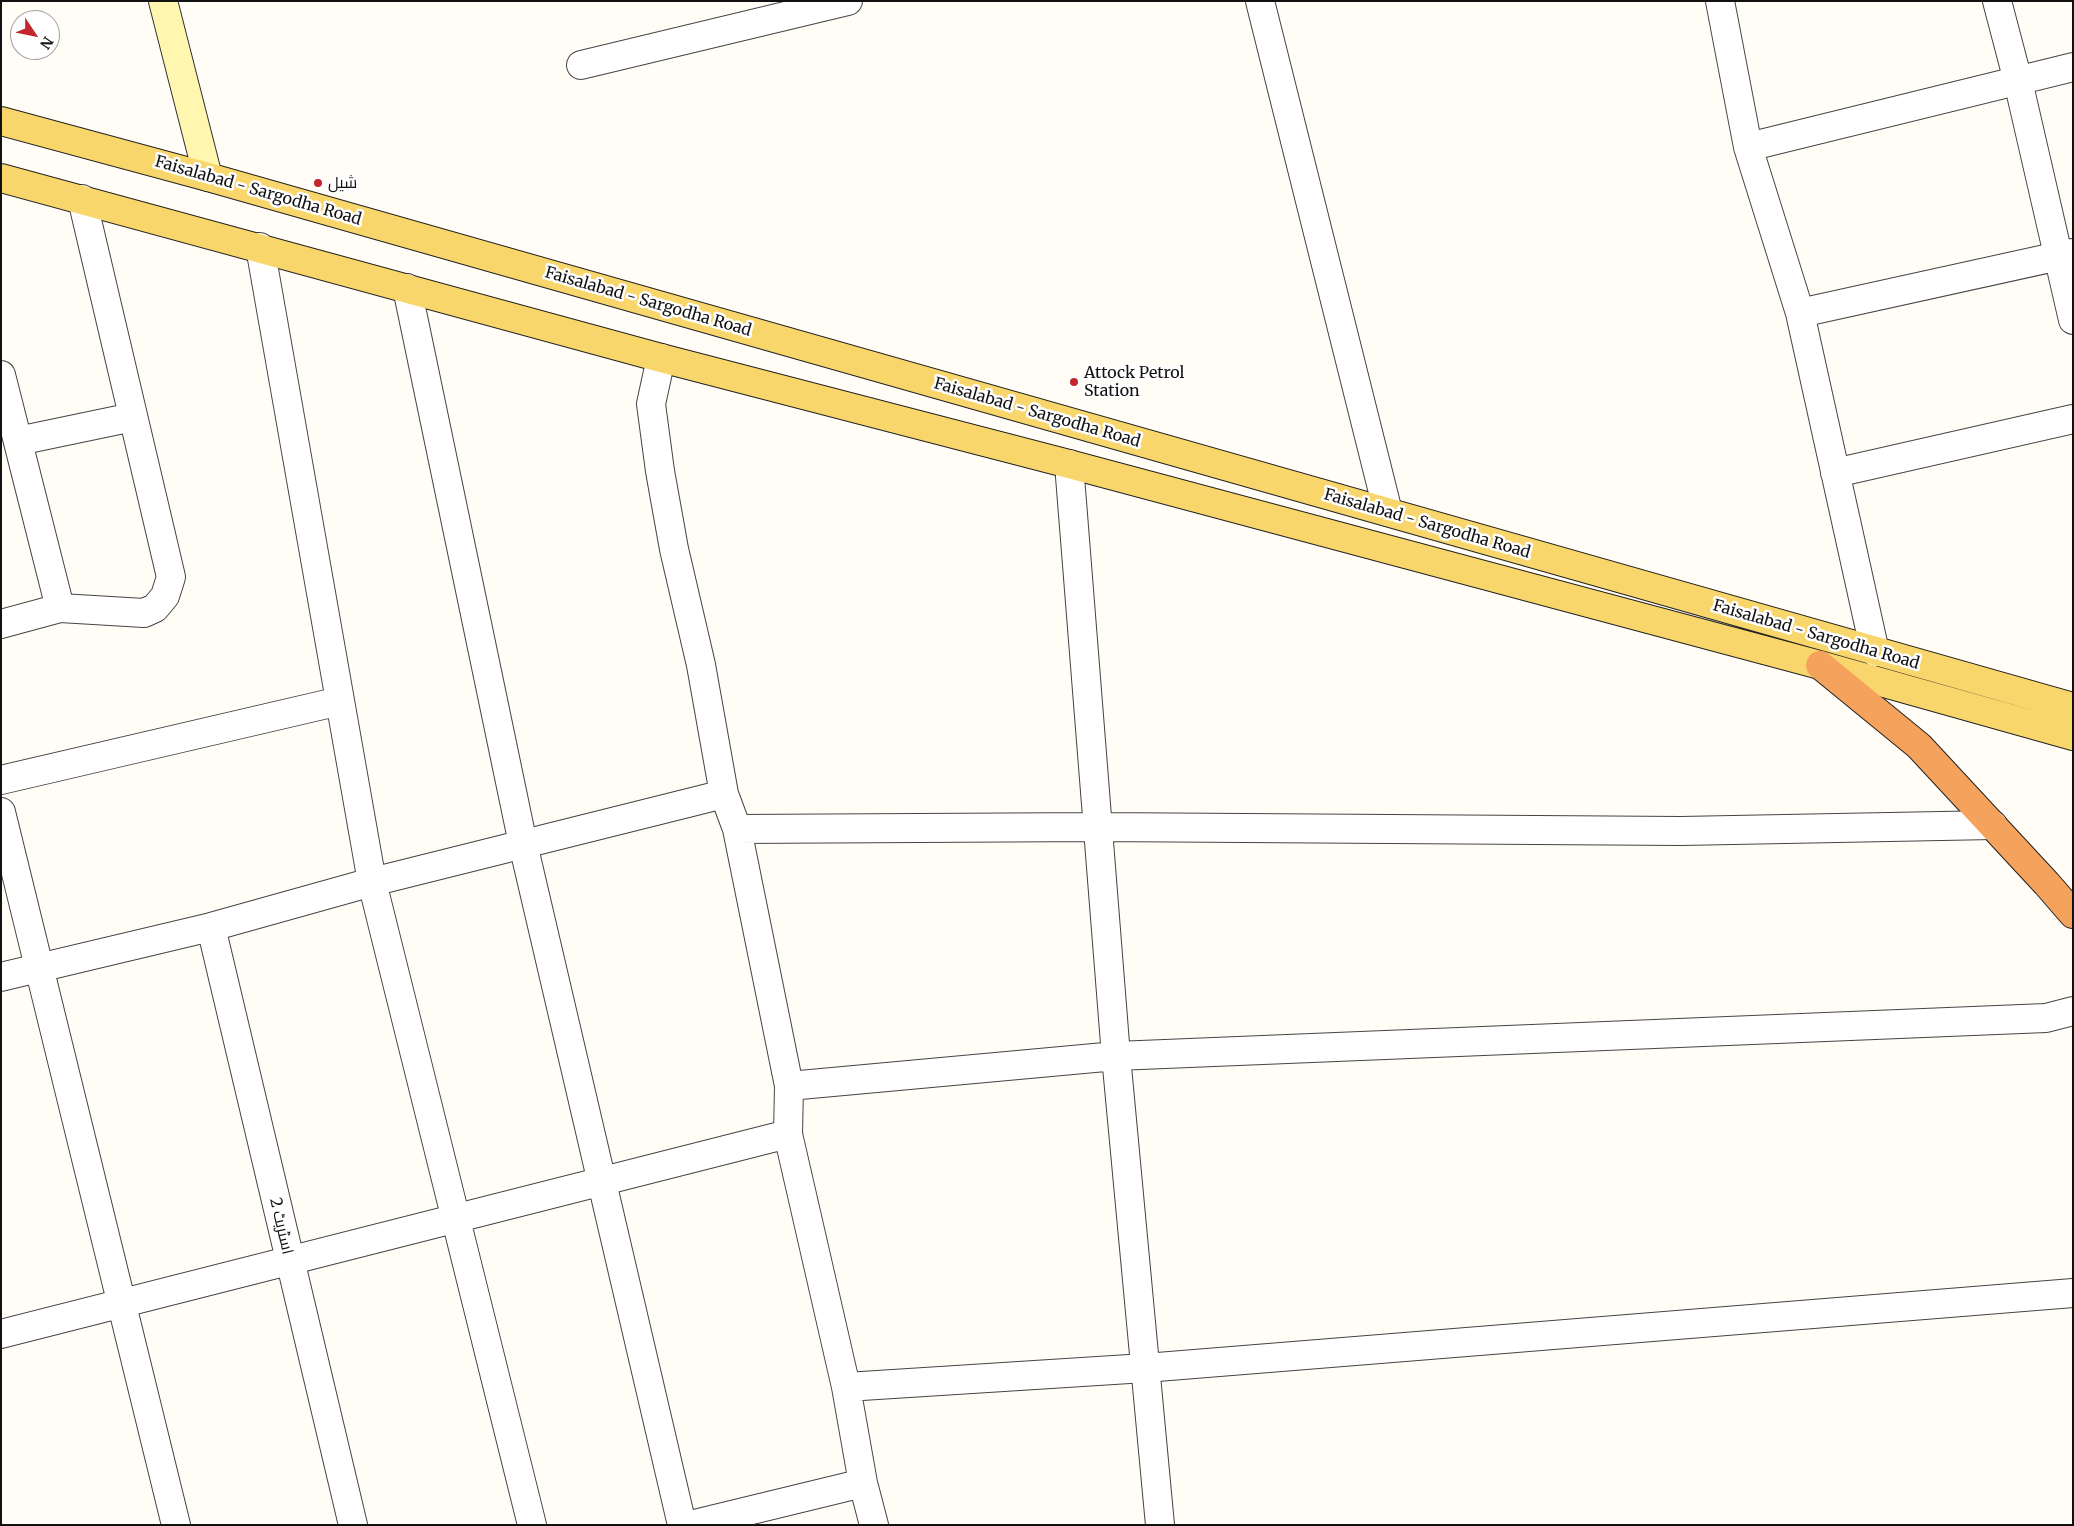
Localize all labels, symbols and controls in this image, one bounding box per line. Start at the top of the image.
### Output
north arrow [10,10,60,60]
text: N [36,33,57,52]
street label: Faisalabad - Sargodha Road [153,152,363,230]
place label: شیل [328,173,357,193]
marker: شیل [312,177,324,189]
street label: Faisalabad - Sargodha Road [543,263,753,341]
place label: Attock Petrol Station [1084,363,1185,401]
street label: Faisalabad - Sargodha Road [932,374,1142,452]
marker: Attock Petrol Station [1068,376,1080,388]
street label: Faisalabad - Sargodha Road [1322,485,1532,563]
street label: Faisalabad - Sargodha Road [1711,596,1921,674]
street label: اسٹریٹ 2 [265,1196,297,1256]

